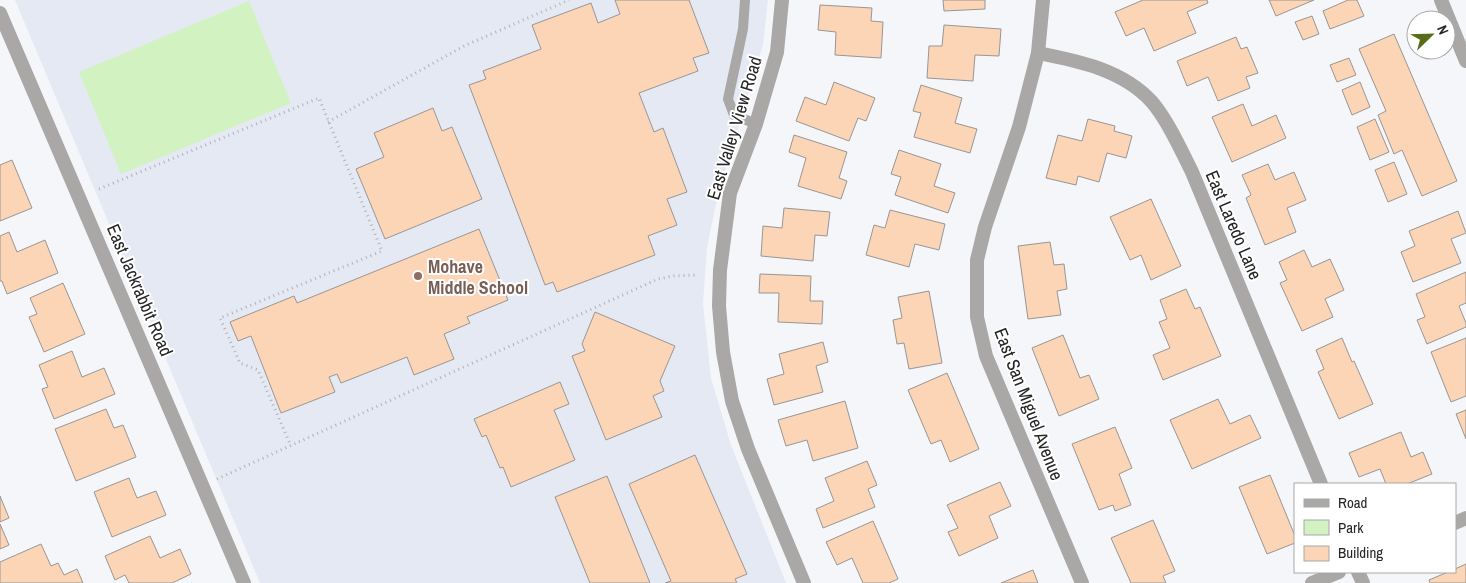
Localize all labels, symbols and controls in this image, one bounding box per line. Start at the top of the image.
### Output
north arrow [1406,10,1456,60]
text: N [1433,23,1453,37]
street label: East Valley View Road [700,53,768,203]
street label: East Laredo Lane [1200,166,1268,284]
street label: East Jackrabbit Road [101,220,179,360]
place label: Mohave Middle School [428,254,528,300]
marker: Mohave Middle School [412,270,424,282]
street label: East San Miguel Avenue [988,324,1070,484]
legend [1294,483,1456,573]
text: Road [1338,492,1367,513]
text: Park [1338,517,1364,538]
text: Building [1338,542,1383,563]

